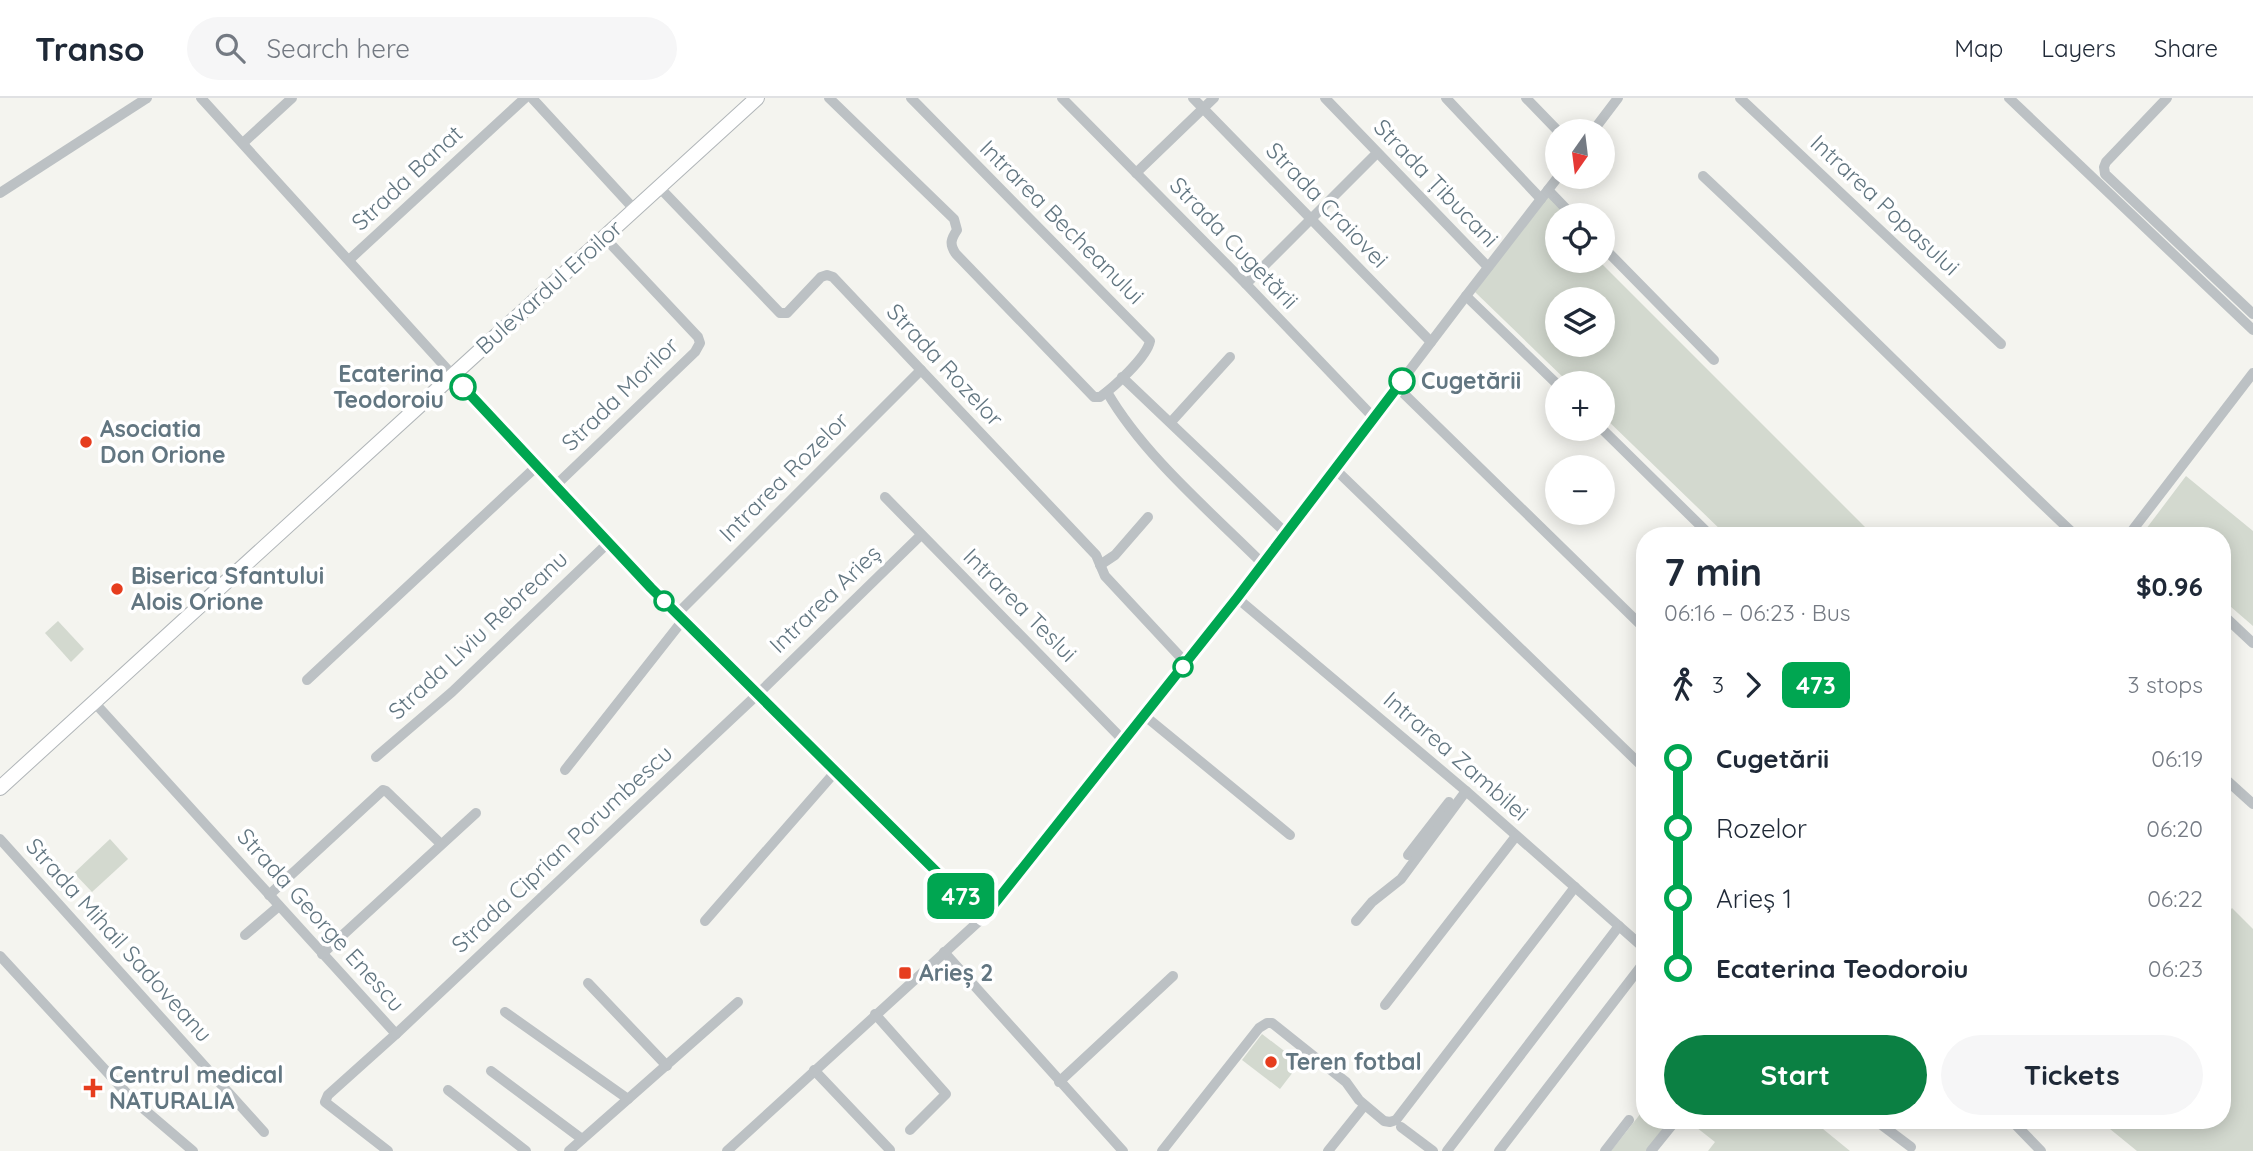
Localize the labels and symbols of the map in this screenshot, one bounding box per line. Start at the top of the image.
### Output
street label: Strada Țibucani [1368,112,1505,253]
street label: Strada Banat [345,119,468,236]
north arrow [1545,119,1615,189]
street label: Intrarea Popasului [1805,128,1966,281]
street label: Intrarea Becheanului [974,133,1151,310]
street label: Strada Craiovei [1260,136,1395,274]
street label: Strada Cugetării [1164,171,1305,315]
street label: Bulevardul Eroilor [469,213,628,360]
street label: Strada Rozelor [881,297,1010,432]
street label: Strada Morilor [555,330,684,457]
place label: Ecaterina Teodoroiu [333,359,444,414]
place label: Cugetării [1421,366,1521,395]
marker: Cugetării [1389,368,1415,394]
marker: Ecaterina Teodoroiu [450,374,476,400]
street label: Intrarea Rozelor [713,406,855,548]
place label: Asociatia Don Orione [100,414,226,469]
marker: Asociatia Don Orione [78,434,94,450]
street label: Intrarea Arieș [763,538,886,659]
street label: Intrarea Teslui [957,542,1083,668]
street label: Strada Liviu Rebreanu [382,544,573,725]
place label: Biserica Sfantului Alois Orione [131,561,324,616]
marker: Biserica Sfantului Alois Orione [109,581,125,597]
unlabelled marker [654,591,674,611]
unlabelled marker [1173,657,1193,677]
street label: Intrarea Zambilei [1378,685,1535,826]
street label: Strada Ciprian Porumbescu [445,739,678,959]
street label: Strada George Enescu [231,822,411,1017]
street label: Strada Mihail Sadoveanu [20,832,219,1048]
line badge: 473 [921,873,1001,919]
place label: Arieș 2 [919,958,993,988]
marker: Arieș 2 [897,965,913,981]
place label: Teren fotbal [1285,1047,1422,1076]
marker: Teren fotbal [1263,1054,1279,1070]
place label: Centrul medical NATURALIA [109,1060,284,1115]
marker: Centrul medical NATURALIA [83,1078,103,1098]

